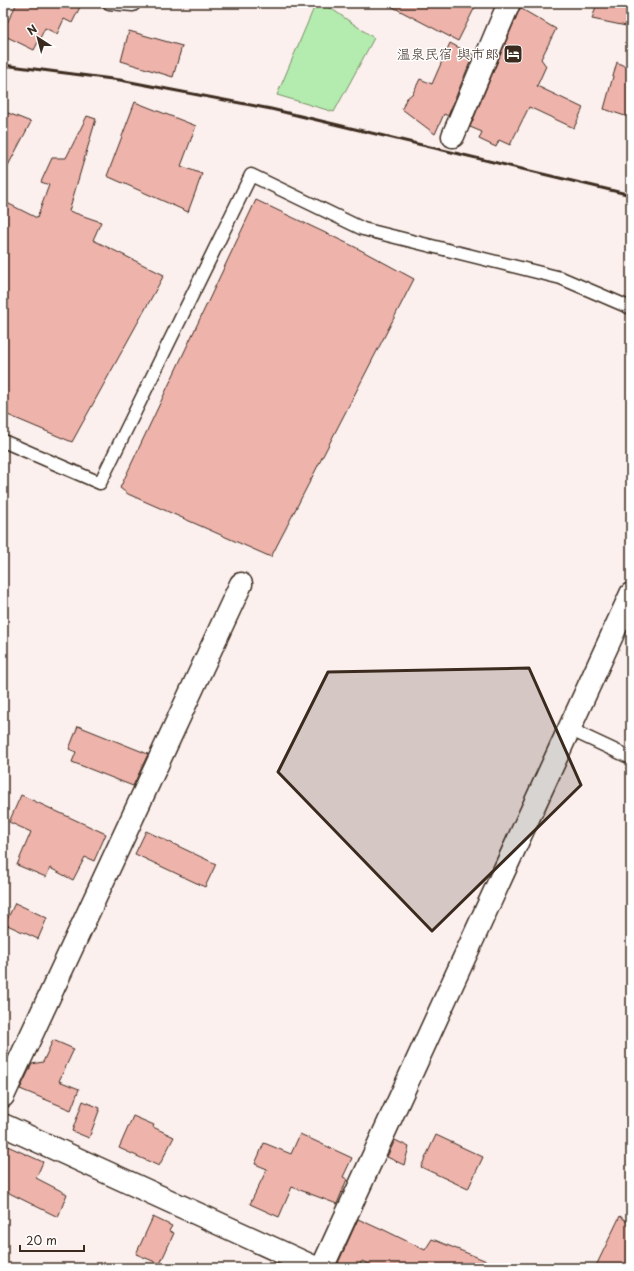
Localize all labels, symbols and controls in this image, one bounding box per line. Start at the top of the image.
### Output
north arrow [18,18,58,58]
text: N [23,20,41,39]
place label: 温泉民宿 與市郎 [396,43,499,64]
hotel icon: 温泉民宿 與市郎 [502,43,524,65]
scale bar [20,1227,84,1253]
text: 20 m [26,1231,57,1249]

